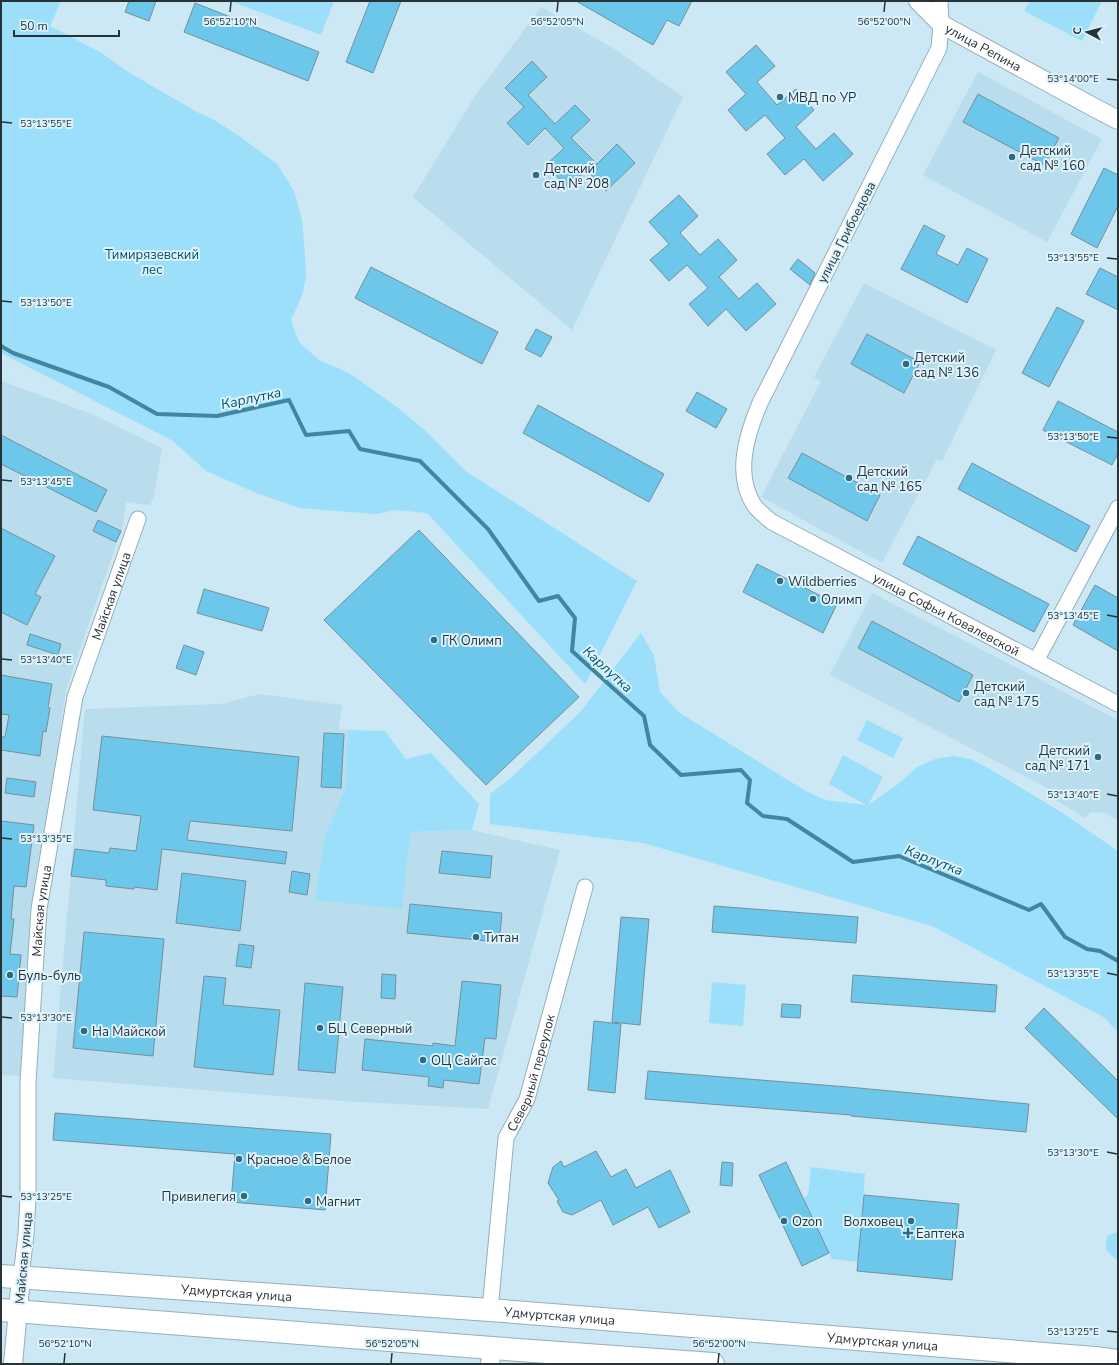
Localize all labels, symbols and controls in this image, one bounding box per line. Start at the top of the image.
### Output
scale bar [14,12,119,38]
north arrow [1067,12,1107,52]
text: 56°52'10"N [203,15,257,29]
text: 56°52'05"N [530,15,584,29]
text: 56°52'00"N [857,15,911,29]
text: 50 m [20,18,48,34]
street label: улица Репина [942,20,1025,76]
text: С [1070,26,1086,35]
text: 53°14'00"E [1047,72,1099,86]
place label: МВД по УР [788,89,856,107]
marker: МВД по УР [775,92,785,102]
text: 53°13'55"E [20,117,72,131]
place label: Детский сад № 160 [1020,142,1085,175]
marker: Детский сад № 160 [1007,152,1017,162]
place label: Детский сад № 208 [544,160,609,193]
marker: Детский сад № 208 [531,170,541,180]
street label: улица Грибоедова [813,179,880,286]
park label: Тимирязевский лес [105,246,199,279]
text: 53°13'55"E [1047,251,1099,265]
text: 53°13'50"E [20,296,72,310]
place label: Детский сад № 136 [914,349,979,382]
marker: Детский сад № 136 [901,359,911,369]
water label: Карлутка [219,383,283,414]
text: 53°13'50"E [1047,430,1099,444]
place label: Детский сад № 165 [857,463,922,496]
marker: Детский сад № 165 [844,473,854,483]
text: 53°13'45"E [20,475,72,489]
street label: Майская улица [88,550,136,643]
street label: улица Софьи Ковалевской [870,569,1022,661]
place label: Wildberries [788,573,857,591]
marker: Wildberries [775,576,785,586]
place label: Олимп [821,591,862,609]
marker: Олимп [808,594,818,604]
text: 53°13'45"E [1047,609,1099,623]
place label: ГК Олимп [442,632,502,650]
marker: ГК Олимп [429,635,439,645]
water label: Карлутка [579,642,637,697]
text: 53°13'40"E [20,653,72,667]
place label: Детский сад № 175 [974,678,1039,711]
marker: Детский сад № 175 [961,688,971,698]
place label: Детский сад № 171 [1025,742,1090,775]
marker: Детский сад № 171 [1093,752,1103,762]
text: 53°13'40"E [1047,788,1099,802]
text: 53°13'35"E [20,832,72,846]
water label: Карлутка [902,841,966,880]
street label: Майская улица [28,864,56,957]
place label: Титан [484,929,519,947]
marker: Титан [471,932,481,942]
place label: Буль-буль [18,967,81,985]
text: 53°13'35"E [1047,967,1099,981]
marker: Буль-буль [5,970,15,980]
text: 53°13'30"E [20,1011,72,1025]
street label: Северный переулок [503,1012,560,1135]
place label: БЦ Северный [328,1020,412,1038]
place label: На Майской [92,1023,166,1041]
marker: БЦ Северный [315,1023,325,1033]
marker: На Майской [79,1026,89,1036]
place label: ОЦ Сайгас [431,1052,497,1070]
marker: ОЦ Сайгас [418,1055,428,1065]
text: 53°13'30"E [1047,1146,1099,1160]
place label: Красное & Белое [247,1151,351,1169]
marker: Красное & Белое [234,1154,244,1164]
place label: Привилегия [161,1188,236,1206]
text: 53°13'25"E [20,1190,72,1204]
marker: Привилегия [239,1191,249,1201]
place label: Магнит [316,1193,361,1211]
marker: Магнит [303,1196,313,1206]
street label: Майская улица [11,1211,37,1305]
place label: Ozon [792,1213,822,1231]
place label: Волховец [843,1213,903,1231]
marker: Ozon [779,1216,789,1226]
marker: Волховец [906,1216,916,1226]
place label: Еаптека [916,1225,965,1243]
marker: Еаптека [903,1228,913,1238]
street label: Удмуртская улица [179,1280,293,1306]
street label: Удмуртская улица [502,1303,616,1330]
text: 53°13'25"E [1047,1325,1099,1339]
street label: Удмуртская улица [825,1329,939,1356]
text: 56°52'10"N [38,1337,92,1351]
text: 56°52'05"N [365,1337,419,1351]
text: 56°52'00"N [692,1337,746,1351]

